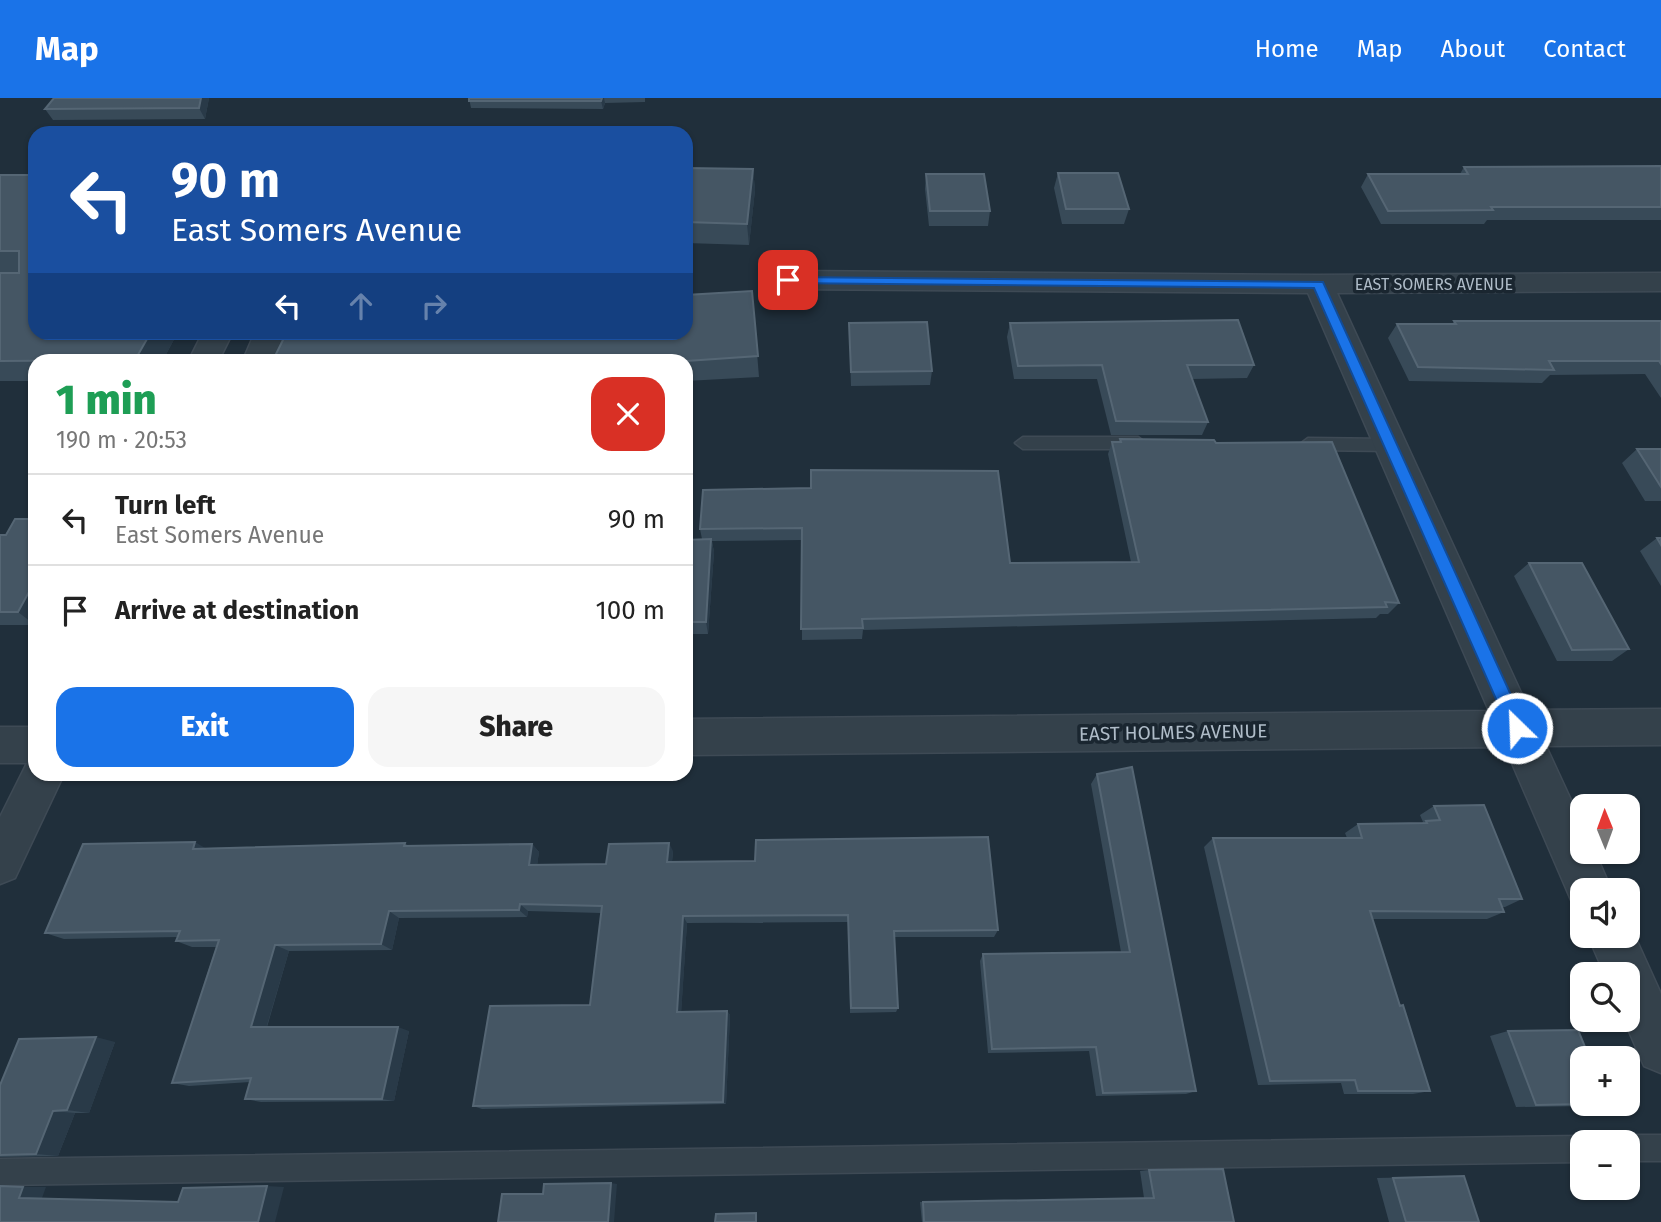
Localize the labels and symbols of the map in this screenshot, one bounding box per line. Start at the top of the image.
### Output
pin [758,250,818,310]
street label: EAST SOMERS AVENUE [1355,275,1513,294]
position arrow [1480,691,1554,765]
street label: EAST HOLMES AVENUE [1079,719,1267,746]
north arrow [1570,794,1640,864]

